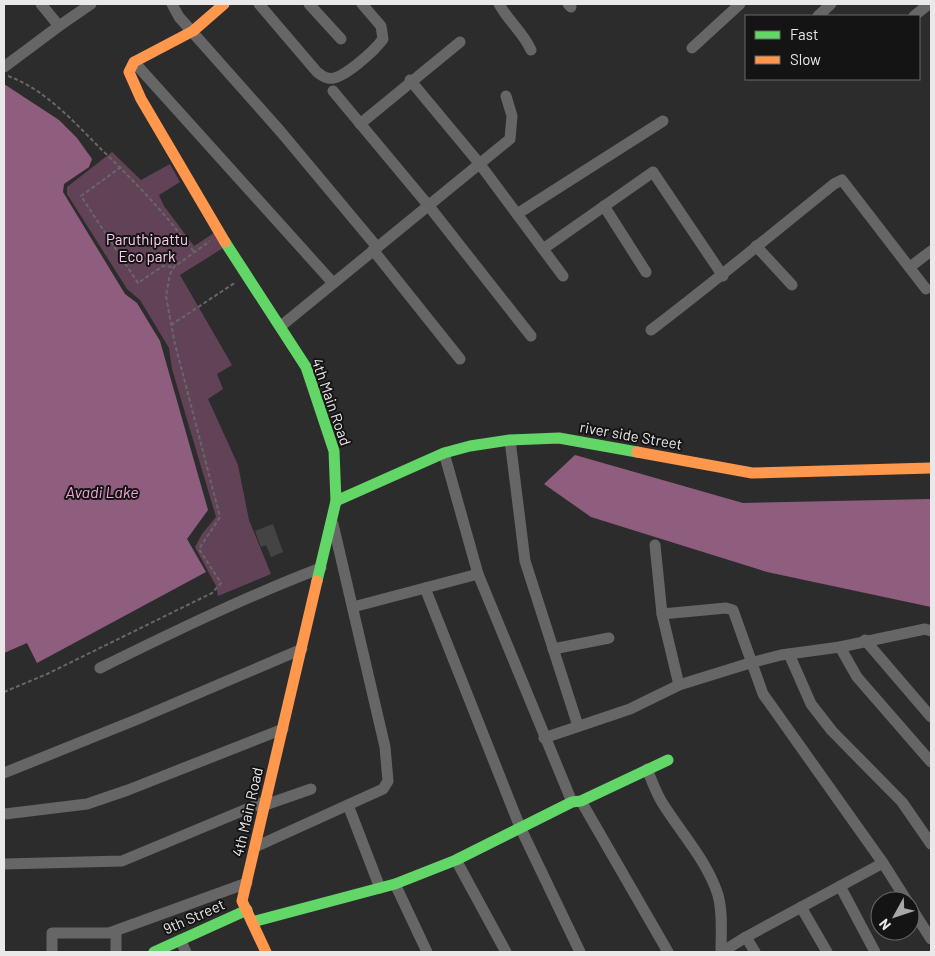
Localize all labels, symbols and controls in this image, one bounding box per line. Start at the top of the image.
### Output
legend [745,15,920,80]
text: Fast [790,25,818,43]
text: Slow [790,50,821,68]
park label: Paruthipattu Eco park [106,230,188,265]
street label: 4th Main Road [309,356,355,448]
street label: river side Street [579,417,684,453]
water label: Avadi Lake [65,482,139,501]
street label: 4th Main Road [228,765,266,858]
north arrow [870,891,920,941]
street label: 9th Street [160,895,227,938]
text: N [875,916,894,934]

